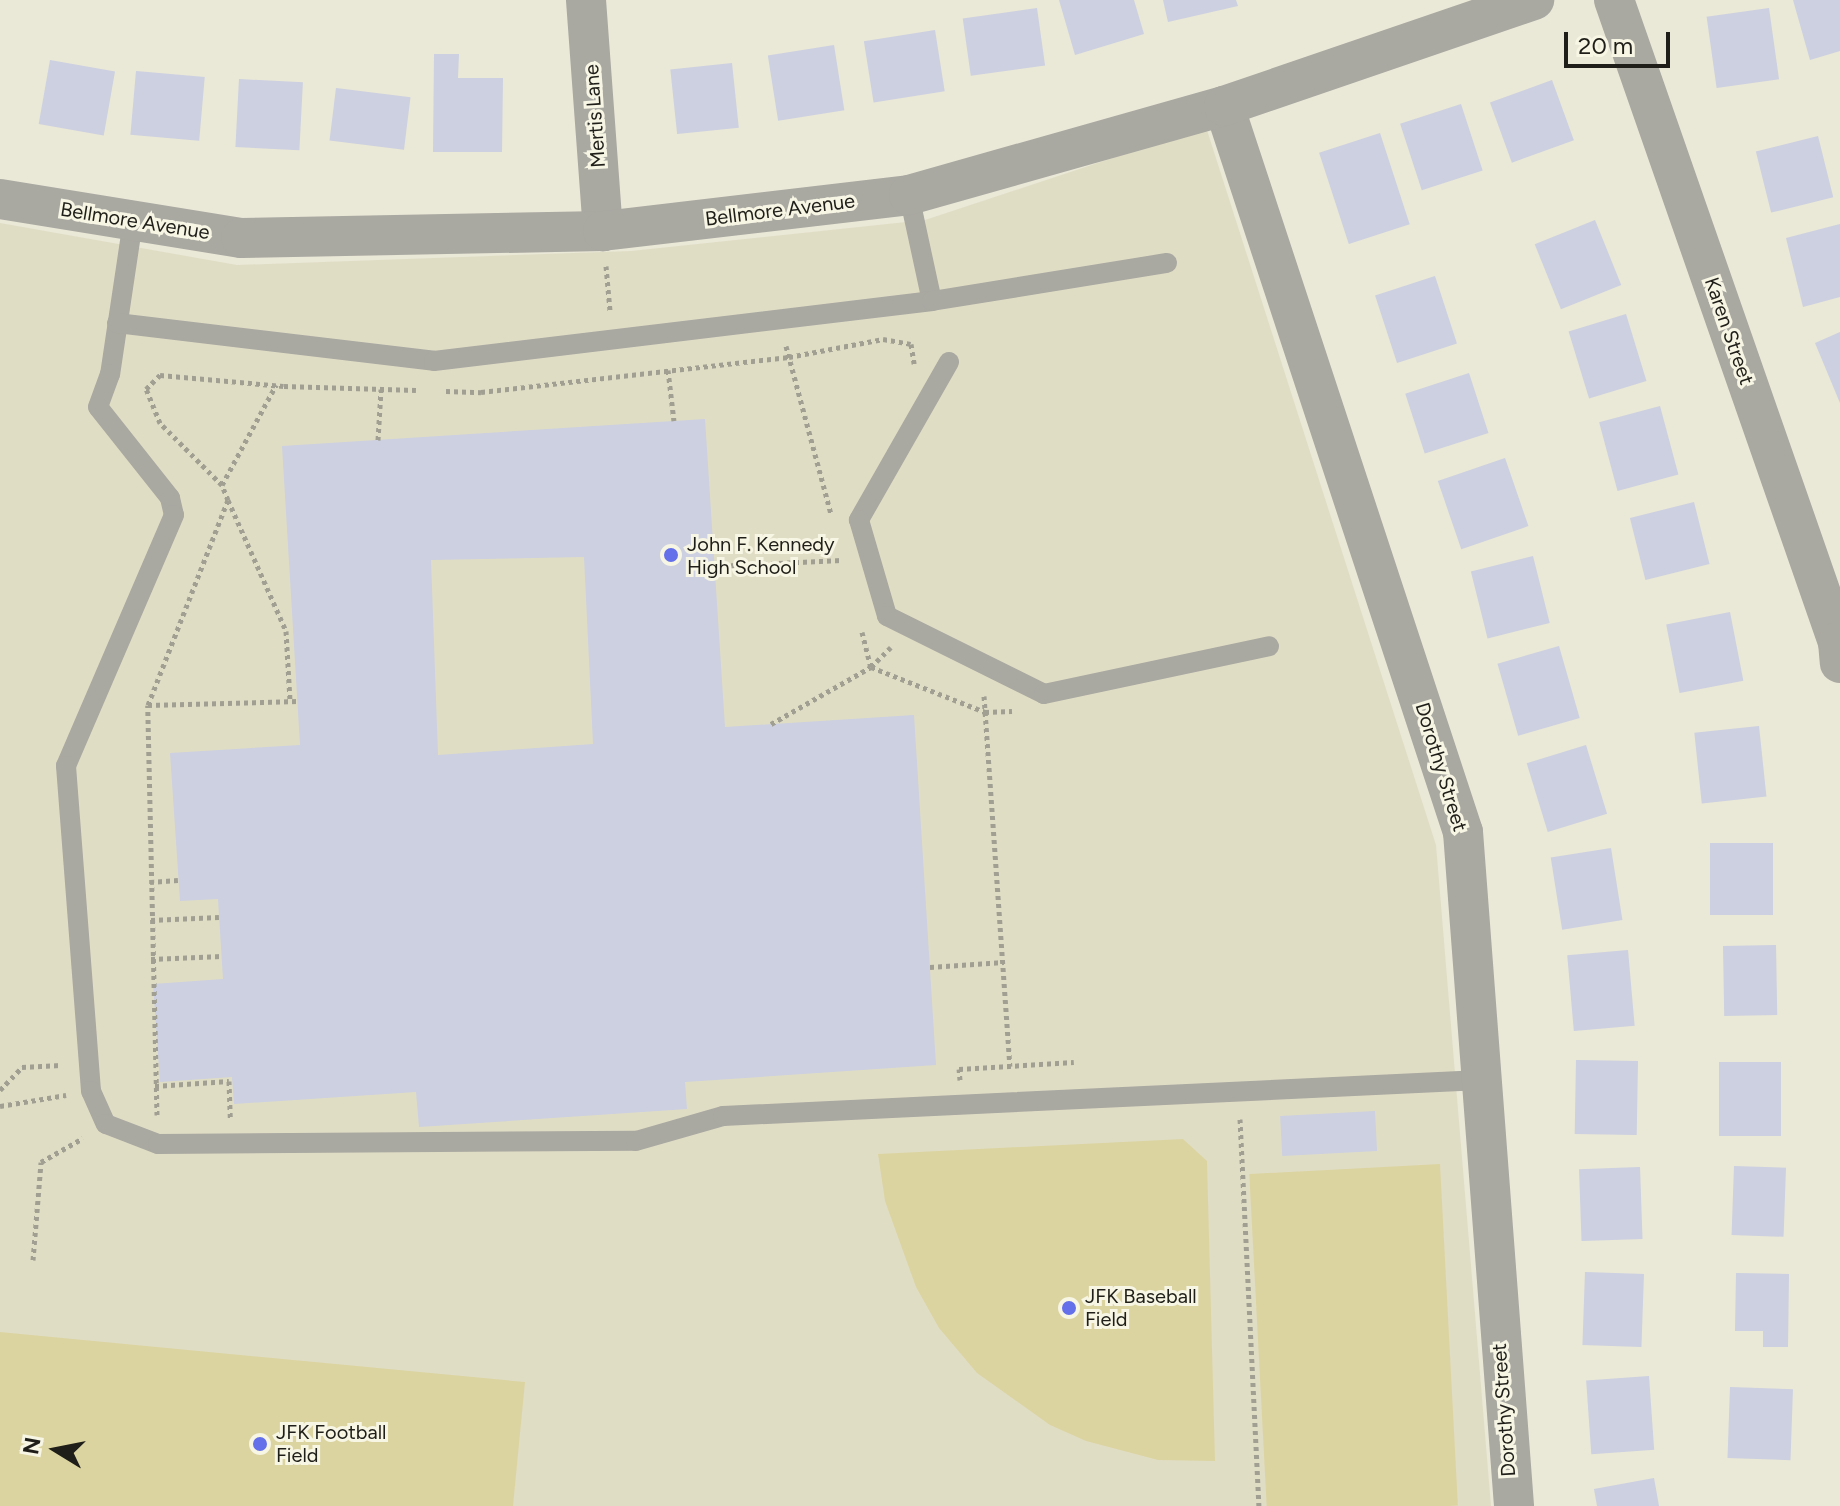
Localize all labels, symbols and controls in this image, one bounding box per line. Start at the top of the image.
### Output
scale bar [1568,16,1674,66]
text: 20 m [1578,31,1633,60]
street label: Mertis Lane [579,63,611,169]
street label: Bellmore Avenue [704,189,856,231]
street label: Bellmore Avenue [59,197,211,245]
street label: Karen Street [1699,274,1759,388]
place label: John F. Kennedy High School [687,532,835,579]
marker: John F. Kennedy High School [662,546,680,564]
street label: Dorothy Street [1410,700,1472,834]
place label: JFK Baseball Field [1085,1284,1197,1331]
marker: JFK Baseball Field [1060,1299,1078,1317]
street label: Dorothy Street [1487,1342,1521,1478]
north arrow [16,1410,96,1490]
place label: JFK Football Field [276,1420,387,1467]
text: N [17,1435,47,1456]
marker: JFK Football Field [251,1435,269,1453]

